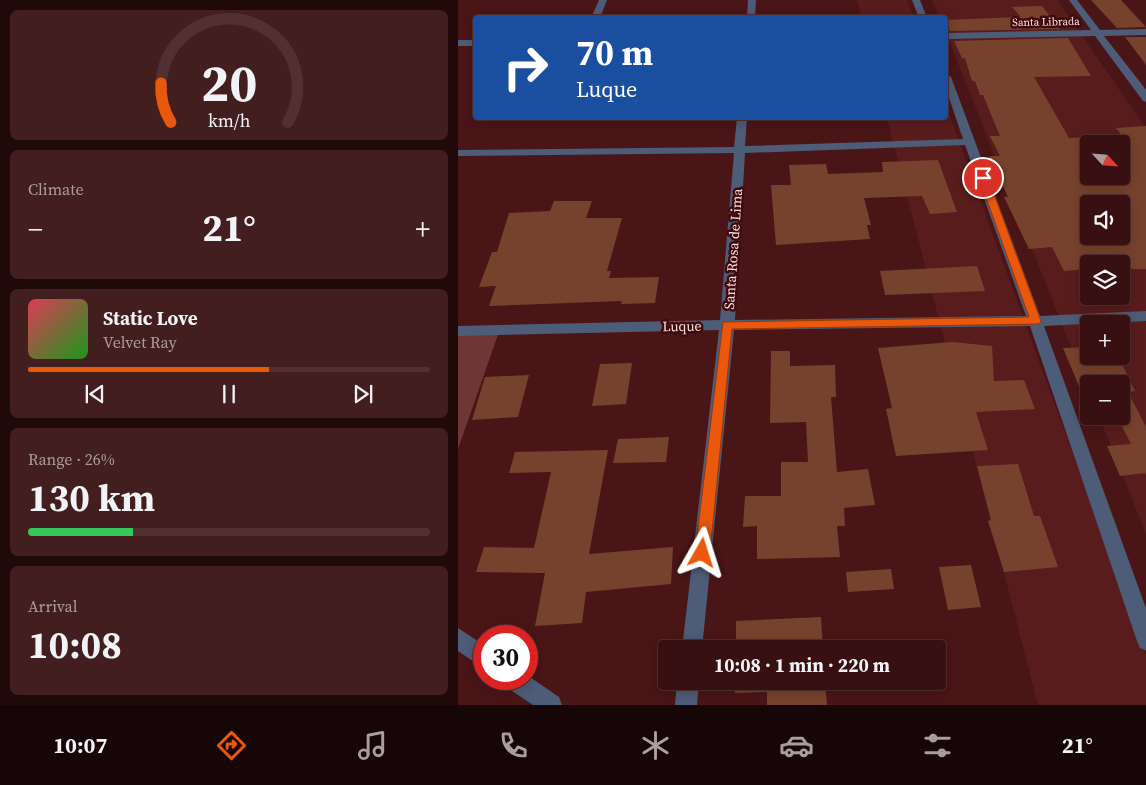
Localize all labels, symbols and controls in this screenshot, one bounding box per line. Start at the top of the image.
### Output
street label: Santa Librada [1012,14,1080,30]
text: 70 m [576,29,653,77]
icon: right [493,35,558,100]
text: 20 [201,47,257,118]
text: Luque [576,74,637,104]
text: km/h [208,108,251,133]
north arrow [1080,135,1130,185]
map controls [1080,135,1130,425]
pin [962,157,1004,199]
icon: arrive [969,164,997,192]
text: Climate [28,178,84,200]
street label: Santa Rosa de Lima [719,187,747,310]
button: sound [1080,195,1130,245]
text: 21° [202,202,256,254]
text: − [28,210,43,248]
text: + [415,210,430,248]
button: layers [1080,255,1130,305]
text: Static Love [103,305,198,331]
button: + [1080,315,1130,365]
street label: Luque [662,316,702,336]
text: Velvet Ray [103,331,177,353]
button: − [1080,375,1130,425]
icon: previous [81,380,109,408]
icon: pause [215,380,243,408]
icon: next [349,380,377,408]
text: Range · 26% [28,448,115,470]
text: 130 km [28,472,155,524]
position arrow [675,526,727,578]
text: Arrival [28,595,77,617]
text: 10:08 [28,619,122,671]
speed limit sign: 30 [473,625,538,690]
text: 10:08 · 1 min · 220 m [714,652,890,678]
icon: directions [214,728,249,763]
icon: music [355,728,390,763]
icon: phone [496,728,531,763]
icon: climate [638,728,673,763]
icon: car [779,728,814,763]
icon: filters [920,728,955,763]
text: 10:07 [53,730,107,760]
text: 21° [1062,730,1093,760]

